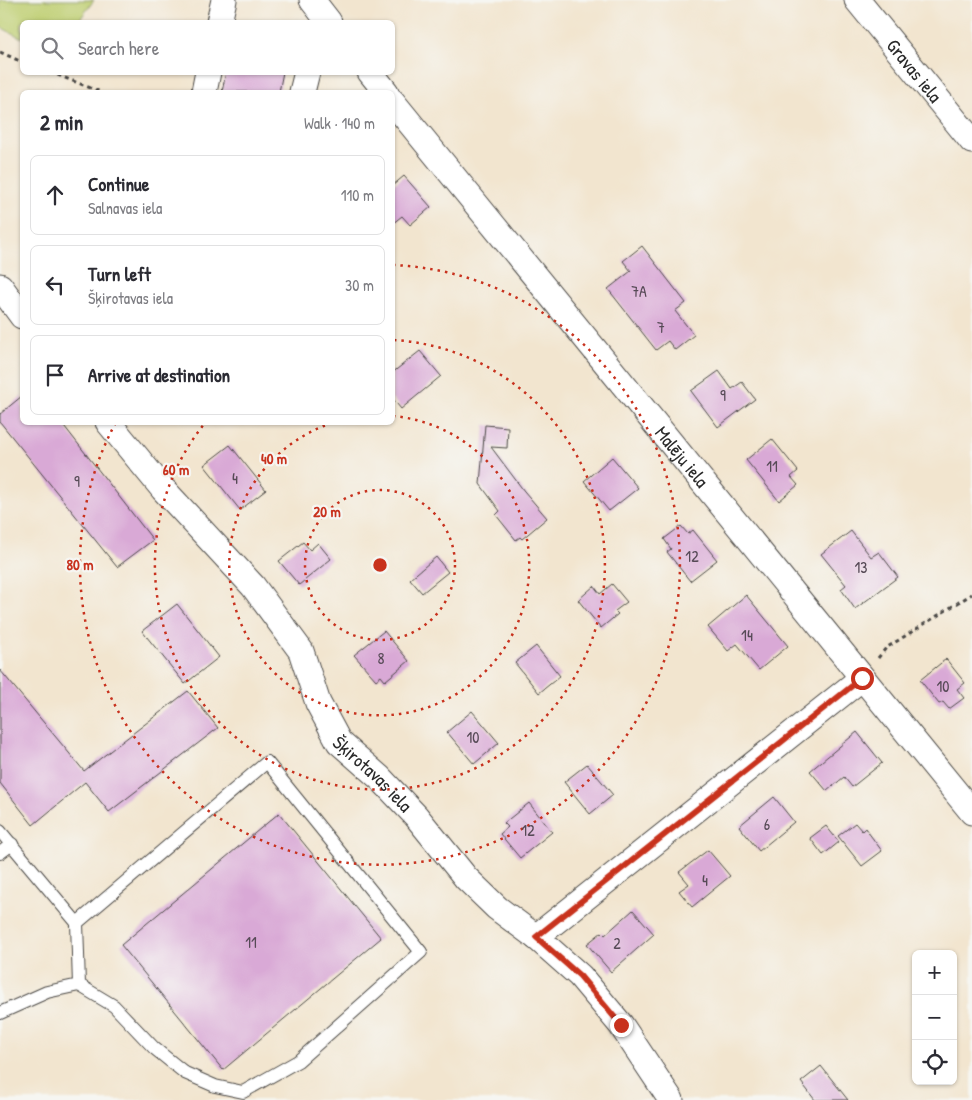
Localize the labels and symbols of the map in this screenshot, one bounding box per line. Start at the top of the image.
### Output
street label: Gravas iela [881,33,949,108]
house number: 7A [631,280,647,302]
house number: 7 [657,316,665,338]
house number: 9 [720,384,726,406]
street label: Malēju iela [649,420,715,493]
text: 40 m [261,448,287,469]
house number: 11 [766,455,778,477]
text: 60 m [163,459,189,480]
house number: 4 [232,467,238,489]
house number: 9 [74,470,80,492]
text: 20 m [313,501,341,522]
house number: 12 [685,545,699,567]
text: 80 m [67,554,93,575]
centre of rings [371,556,389,574]
house number: 13 [855,556,867,578]
house number: 14 [741,624,753,646]
house number: 8 [378,647,385,669]
route start [851,667,874,690]
house number: 10 [937,675,949,697]
house number: 10 [467,726,479,748]
street label: Šķirotavas iela [327,729,419,818]
house number: 6 [764,813,770,835]
house number: 12 [521,819,535,841]
house number: 4 [702,869,708,891]
house number: 11 [245,931,257,953]
house number: 2 [613,932,621,954]
route end [610,1014,633,1037]

